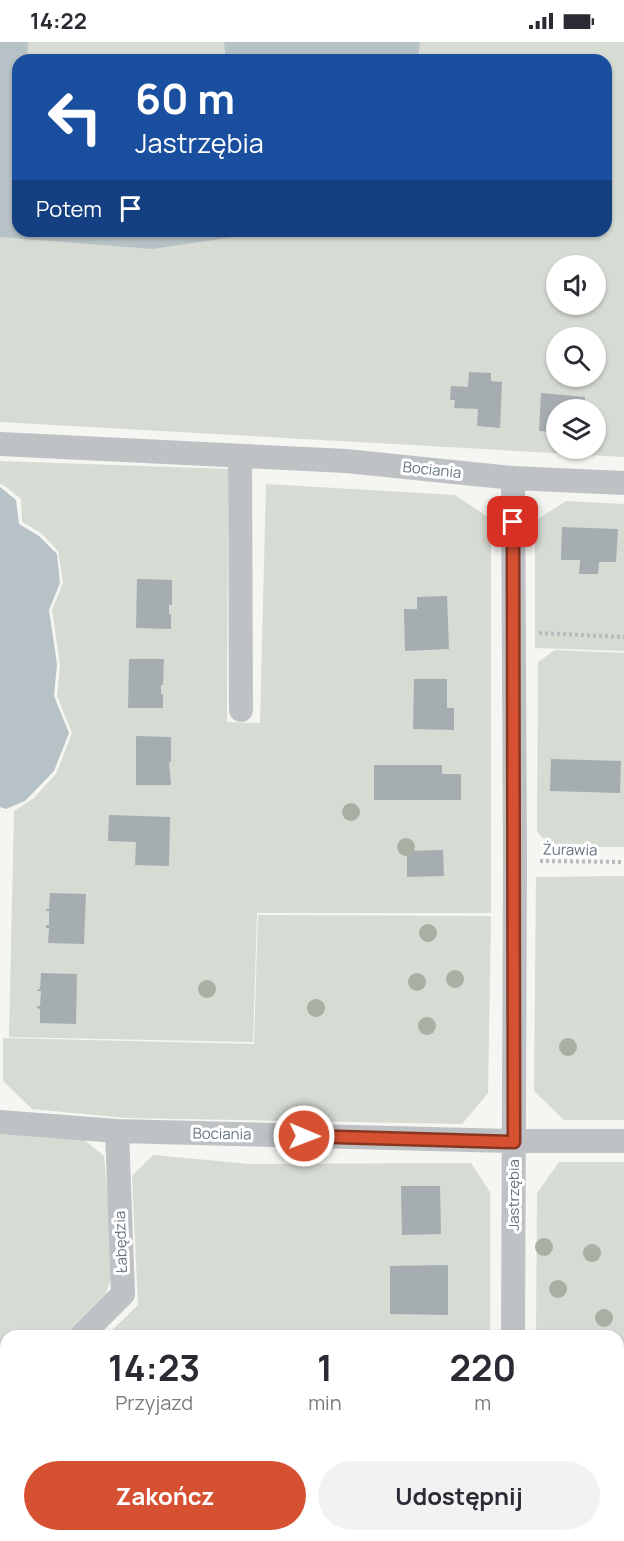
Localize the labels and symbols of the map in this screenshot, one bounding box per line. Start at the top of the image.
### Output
street label: Bociania [402,456,462,483]
pin [487,496,538,547]
street label: Żurawia [543,839,597,860]
position arrow [272,1104,336,1168]
street label: Bociania [192,1122,252,1145]
street label: Jastrzębia [503,1159,524,1231]
street label: Łabędzia [109,1210,132,1274]

